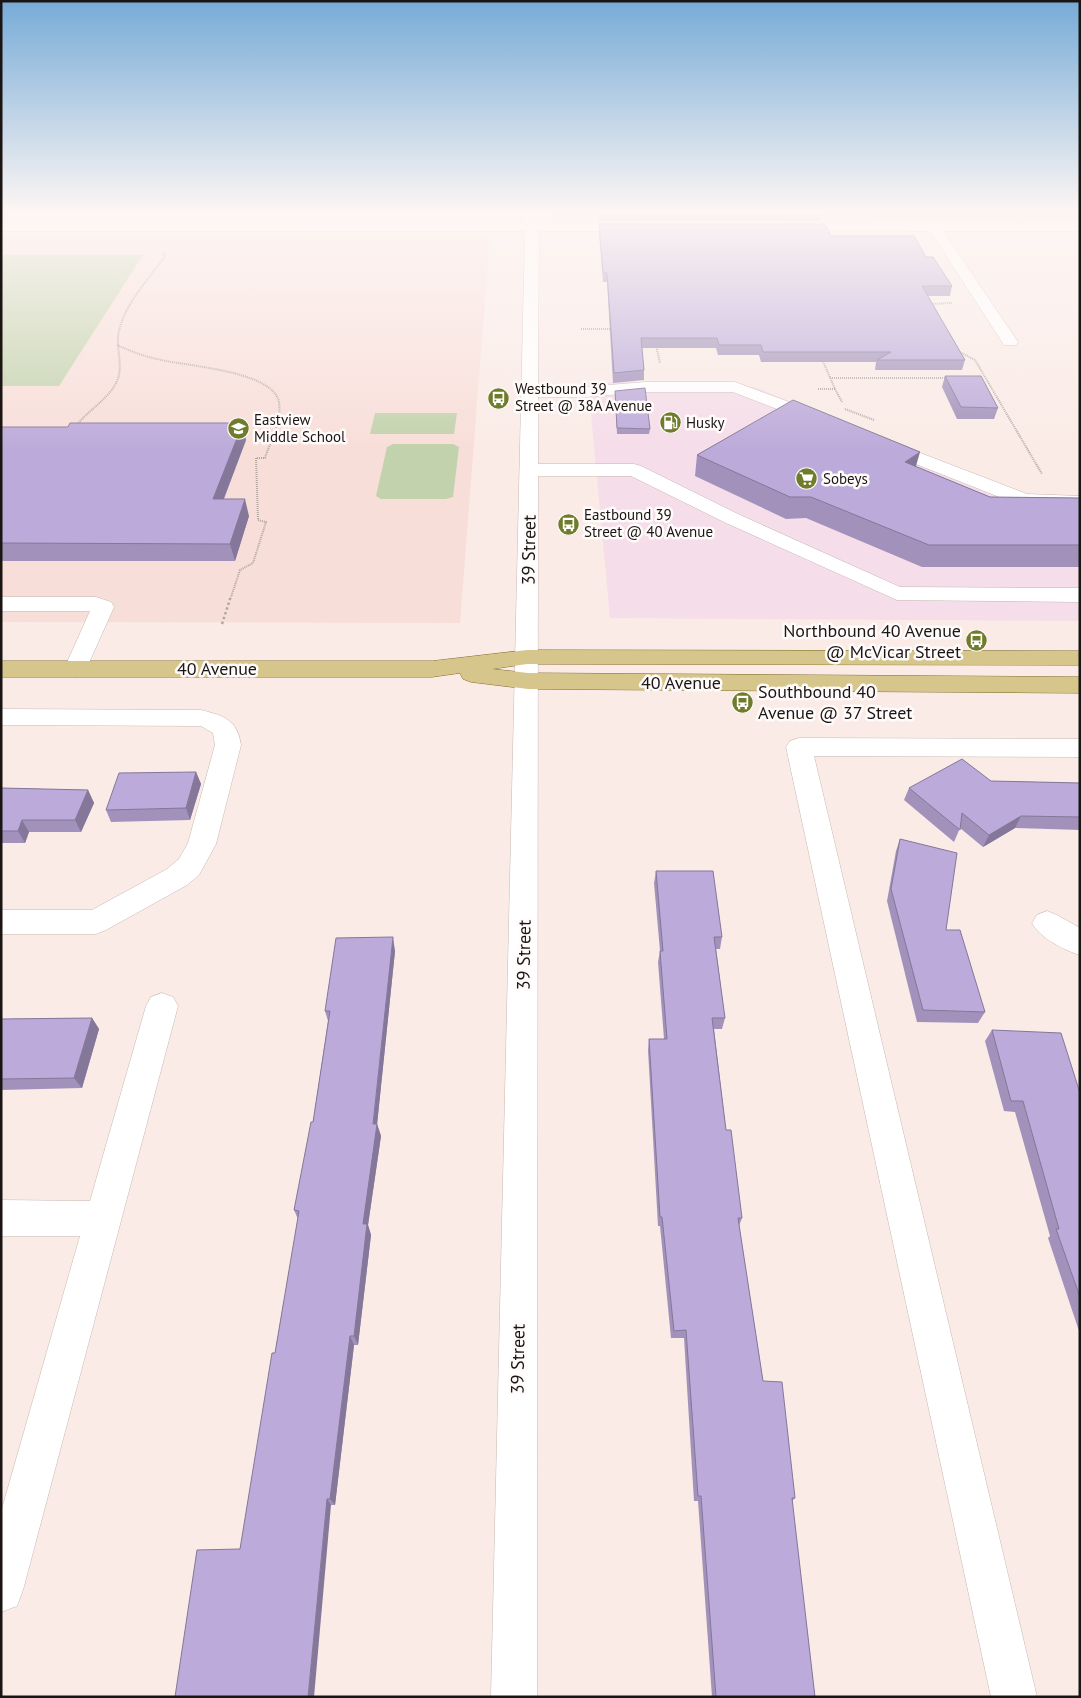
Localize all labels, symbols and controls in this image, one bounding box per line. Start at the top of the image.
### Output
place label: Westbound 39 Street @ 38A Avenue [515,379,652,415]
bus stop icon: Westbound 39 Street @ 38A Avenue [487,386,511,410]
place label: Eastview Middle School [254,410,346,446]
fuel station icon: Husky [658,411,682,435]
place label: Husky [686,413,725,432]
school or university icon: Eastview Middle School [226,417,250,441]
supermarket icon: Sobeys [795,467,819,491]
place label: Sobeys [823,469,868,488]
place label: Eastbound 39 Street @ 40 Avenue [584,505,713,541]
bus stop icon: Eastbound 39 Street @ 40 Avenue [556,512,580,536]
street label: 39 Street [516,515,541,585]
place label: Northbound 40 Avenue @ McVicar Street [783,619,961,663]
bus stop icon: Northbound 40 Avenue @ McVicar Street [965,629,989,653]
street label: 40 Avenue [177,657,257,680]
street label: 40 Avenue [641,671,721,694]
place label: Southbound 40 Avenue @ 37 Street [758,680,912,724]
bus stop icon: Southbound 40 Avenue @ 37 Street [730,690,754,714]
street label: 39 Street [511,920,536,990]
street label: 39 Street [505,1324,530,1394]

